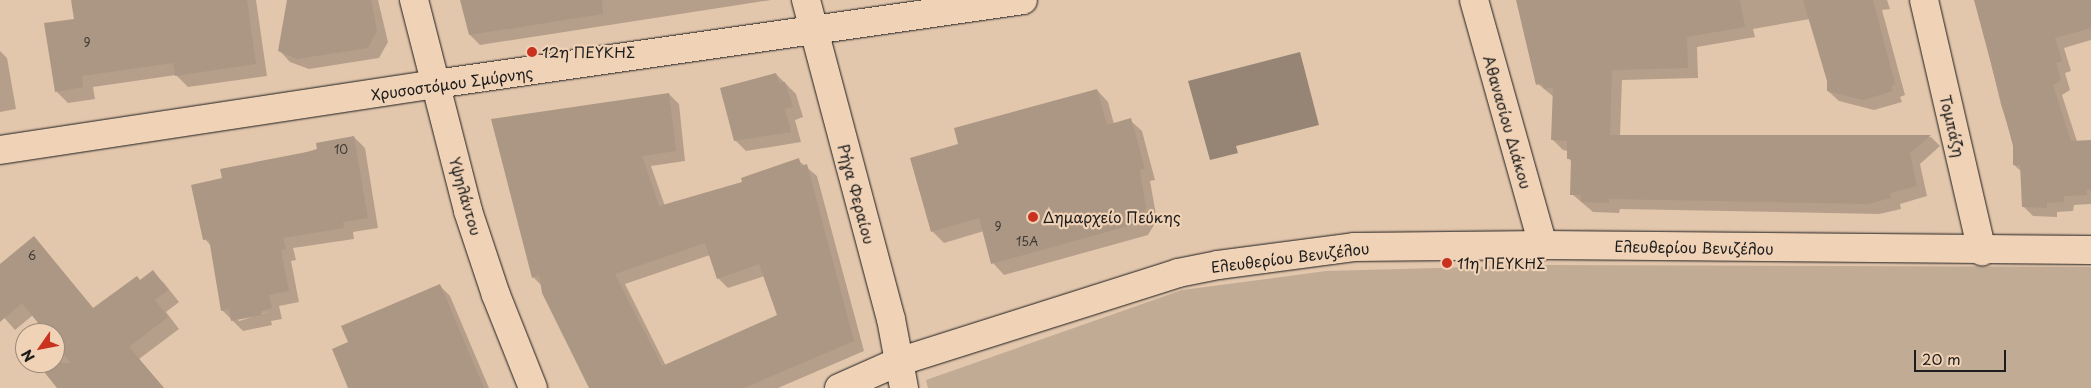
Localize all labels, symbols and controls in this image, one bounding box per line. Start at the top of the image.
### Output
house number: 9 [83,36,91,50]
place label: 12η ΠΕΥΚΗΣ [542,43,635,61]
marker: 12η ΠΕΥΚΗΣ [526,46,538,58]
street label: Αθανασίου Διάκου [1480,54,1536,190]
street label: Χρυσοστόμου Σμύρνης [370,63,534,103]
street label: Τομπάζη [1937,93,1969,159]
street label: Ρήγα Φεραίου [835,142,879,246]
house number: 10 [334,143,348,157]
street label: Υψηλάντου [446,155,486,237]
place label: Δημαρχείο Πεύκης [1043,208,1182,226]
marker: Δημαρχείο Πεύκης [1027,211,1039,223]
house number: 9 [994,220,1002,234]
house number: 15Α [1016,235,1038,249]
street label: Ελευθερίου Βενιζέλου [1614,237,1774,257]
street label: Ελευθερίου Βενιζέλου [1210,238,1370,276]
house number: 6 [28,249,36,263]
place label: 11η ΠΕΥΚΗΣ [1457,254,1545,272]
marker: 11η ΠΕΥΚΗΣ [1441,257,1453,269]
north arrow [15,323,65,373]
scale bar [1916,340,2008,372]
text: N [16,346,40,366]
text: 20 m [1922,347,1961,370]

